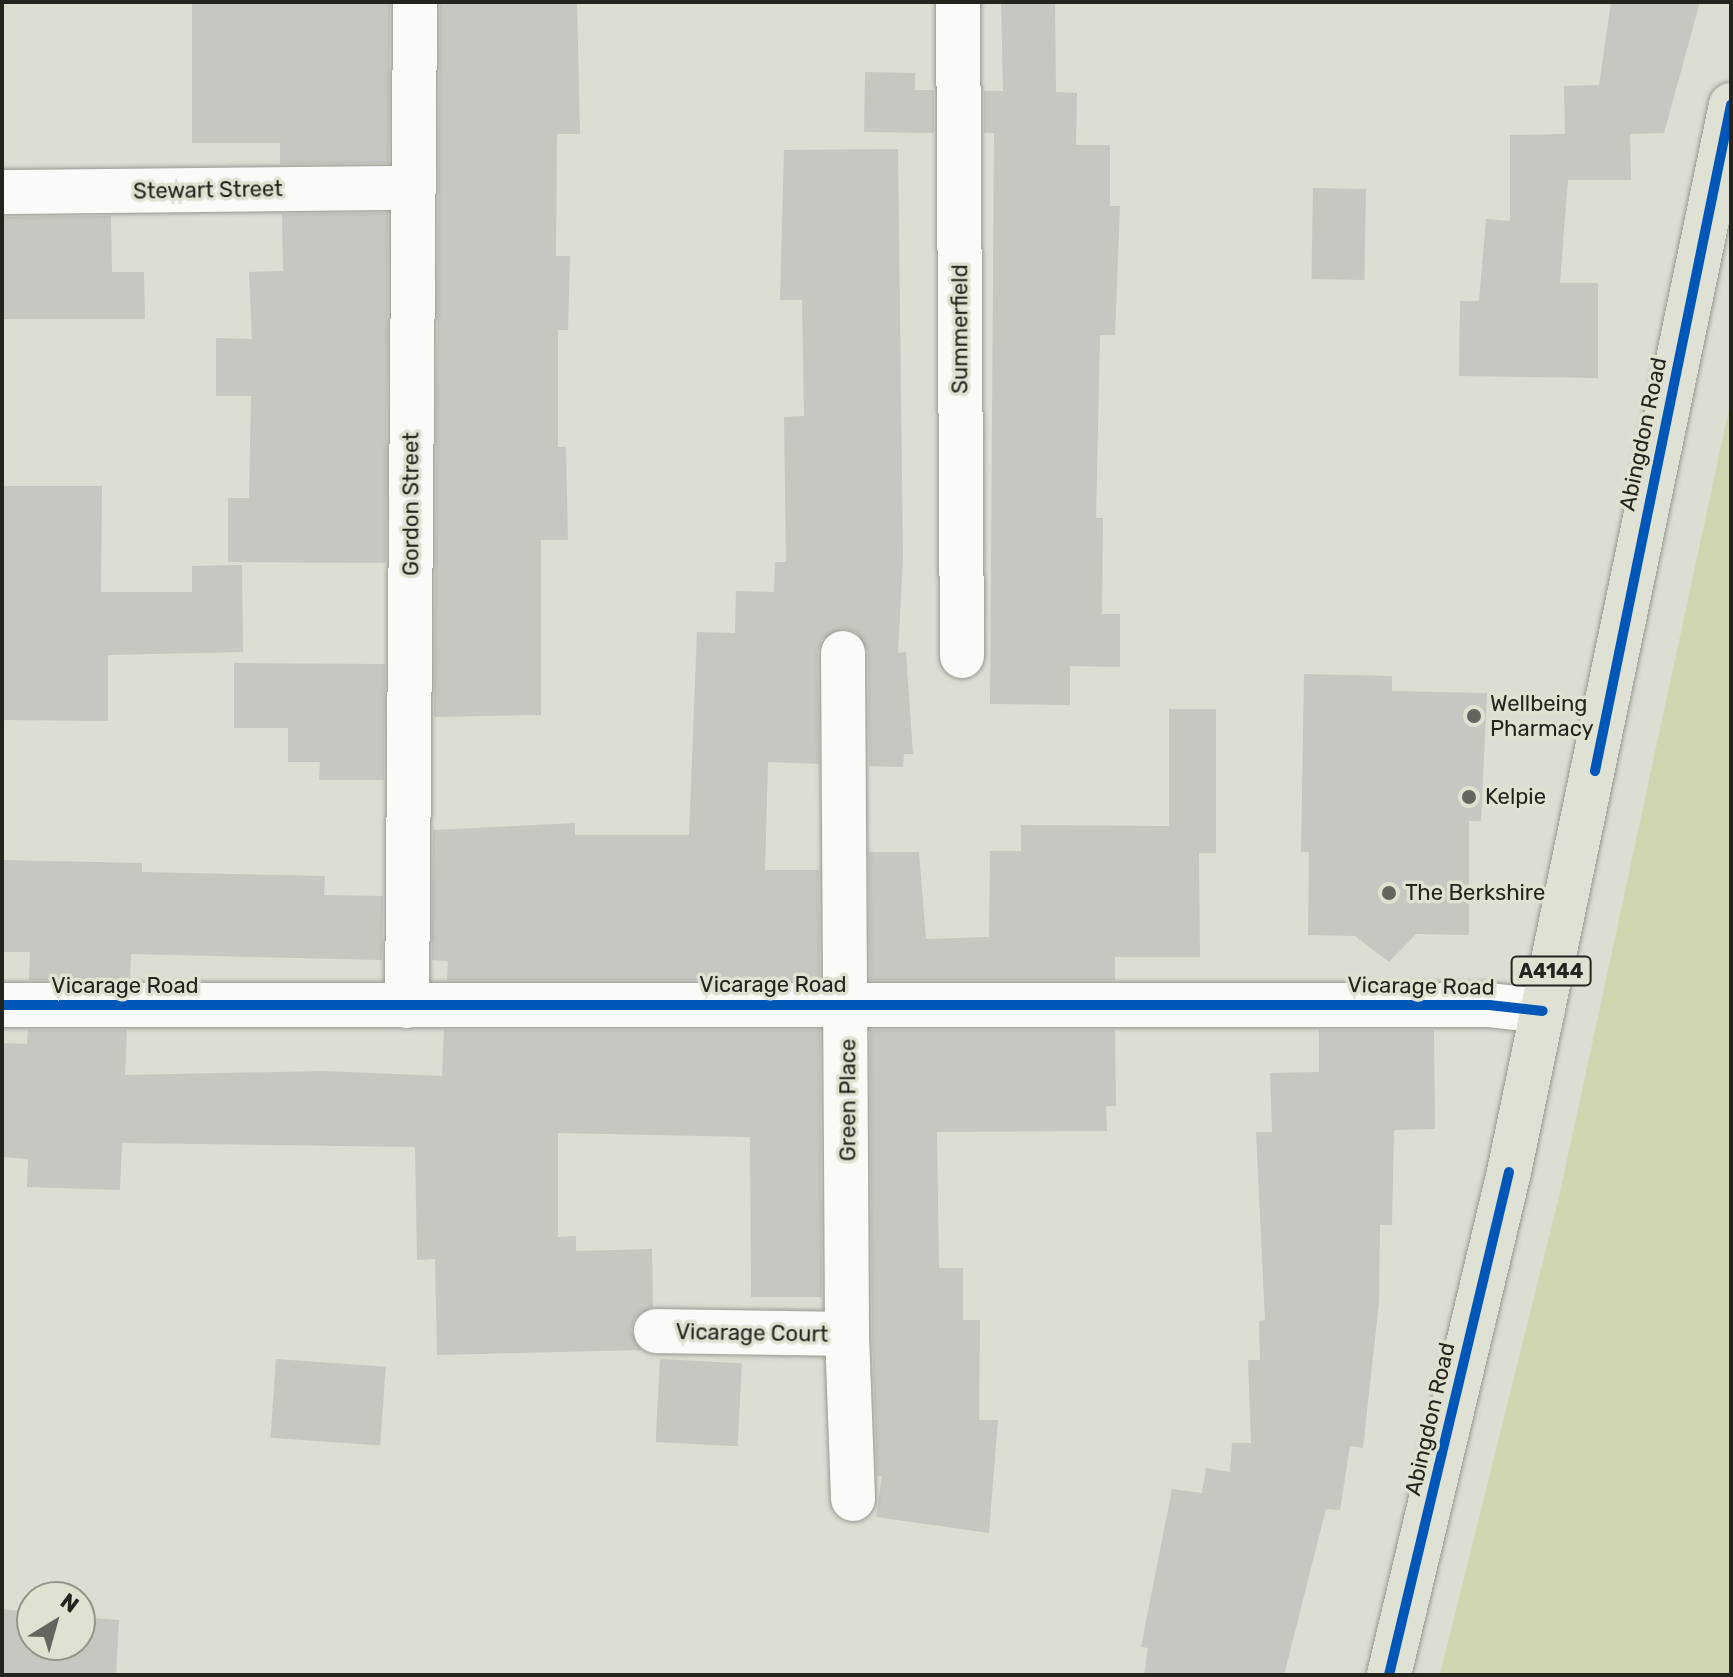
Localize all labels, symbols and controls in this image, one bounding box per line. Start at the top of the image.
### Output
street label: Stewart Street [133,175,283,205]
street label: Summerfield [947,264,973,394]
street label: Abingdon Road [1614,355,1672,513]
street label: Gordon Street [398,432,424,576]
place label: Wellbeing Pharmacy [1490,690,1594,742]
marker: Wellbeing Pharmacy [1465,707,1483,725]
place label: Kelpie [1485,784,1546,810]
marker: Kelpie [1460,788,1478,806]
place label: The Berkshire [1405,880,1545,906]
marker: The Berkshire [1380,884,1398,902]
road number: A4144 [1509,955,1593,987]
street label: Vicarage Road [699,972,847,998]
street label: Vicarage Road [1347,972,1495,1000]
street label: Vicarage Road [51,973,199,999]
street label: Green Place [835,1039,861,1161]
street label: Vicarage Court [675,1318,829,1348]
street label: Abingdon Road [1400,1340,1460,1498]
north arrow [16,1581,96,1661]
text: N [55,1587,84,1619]

